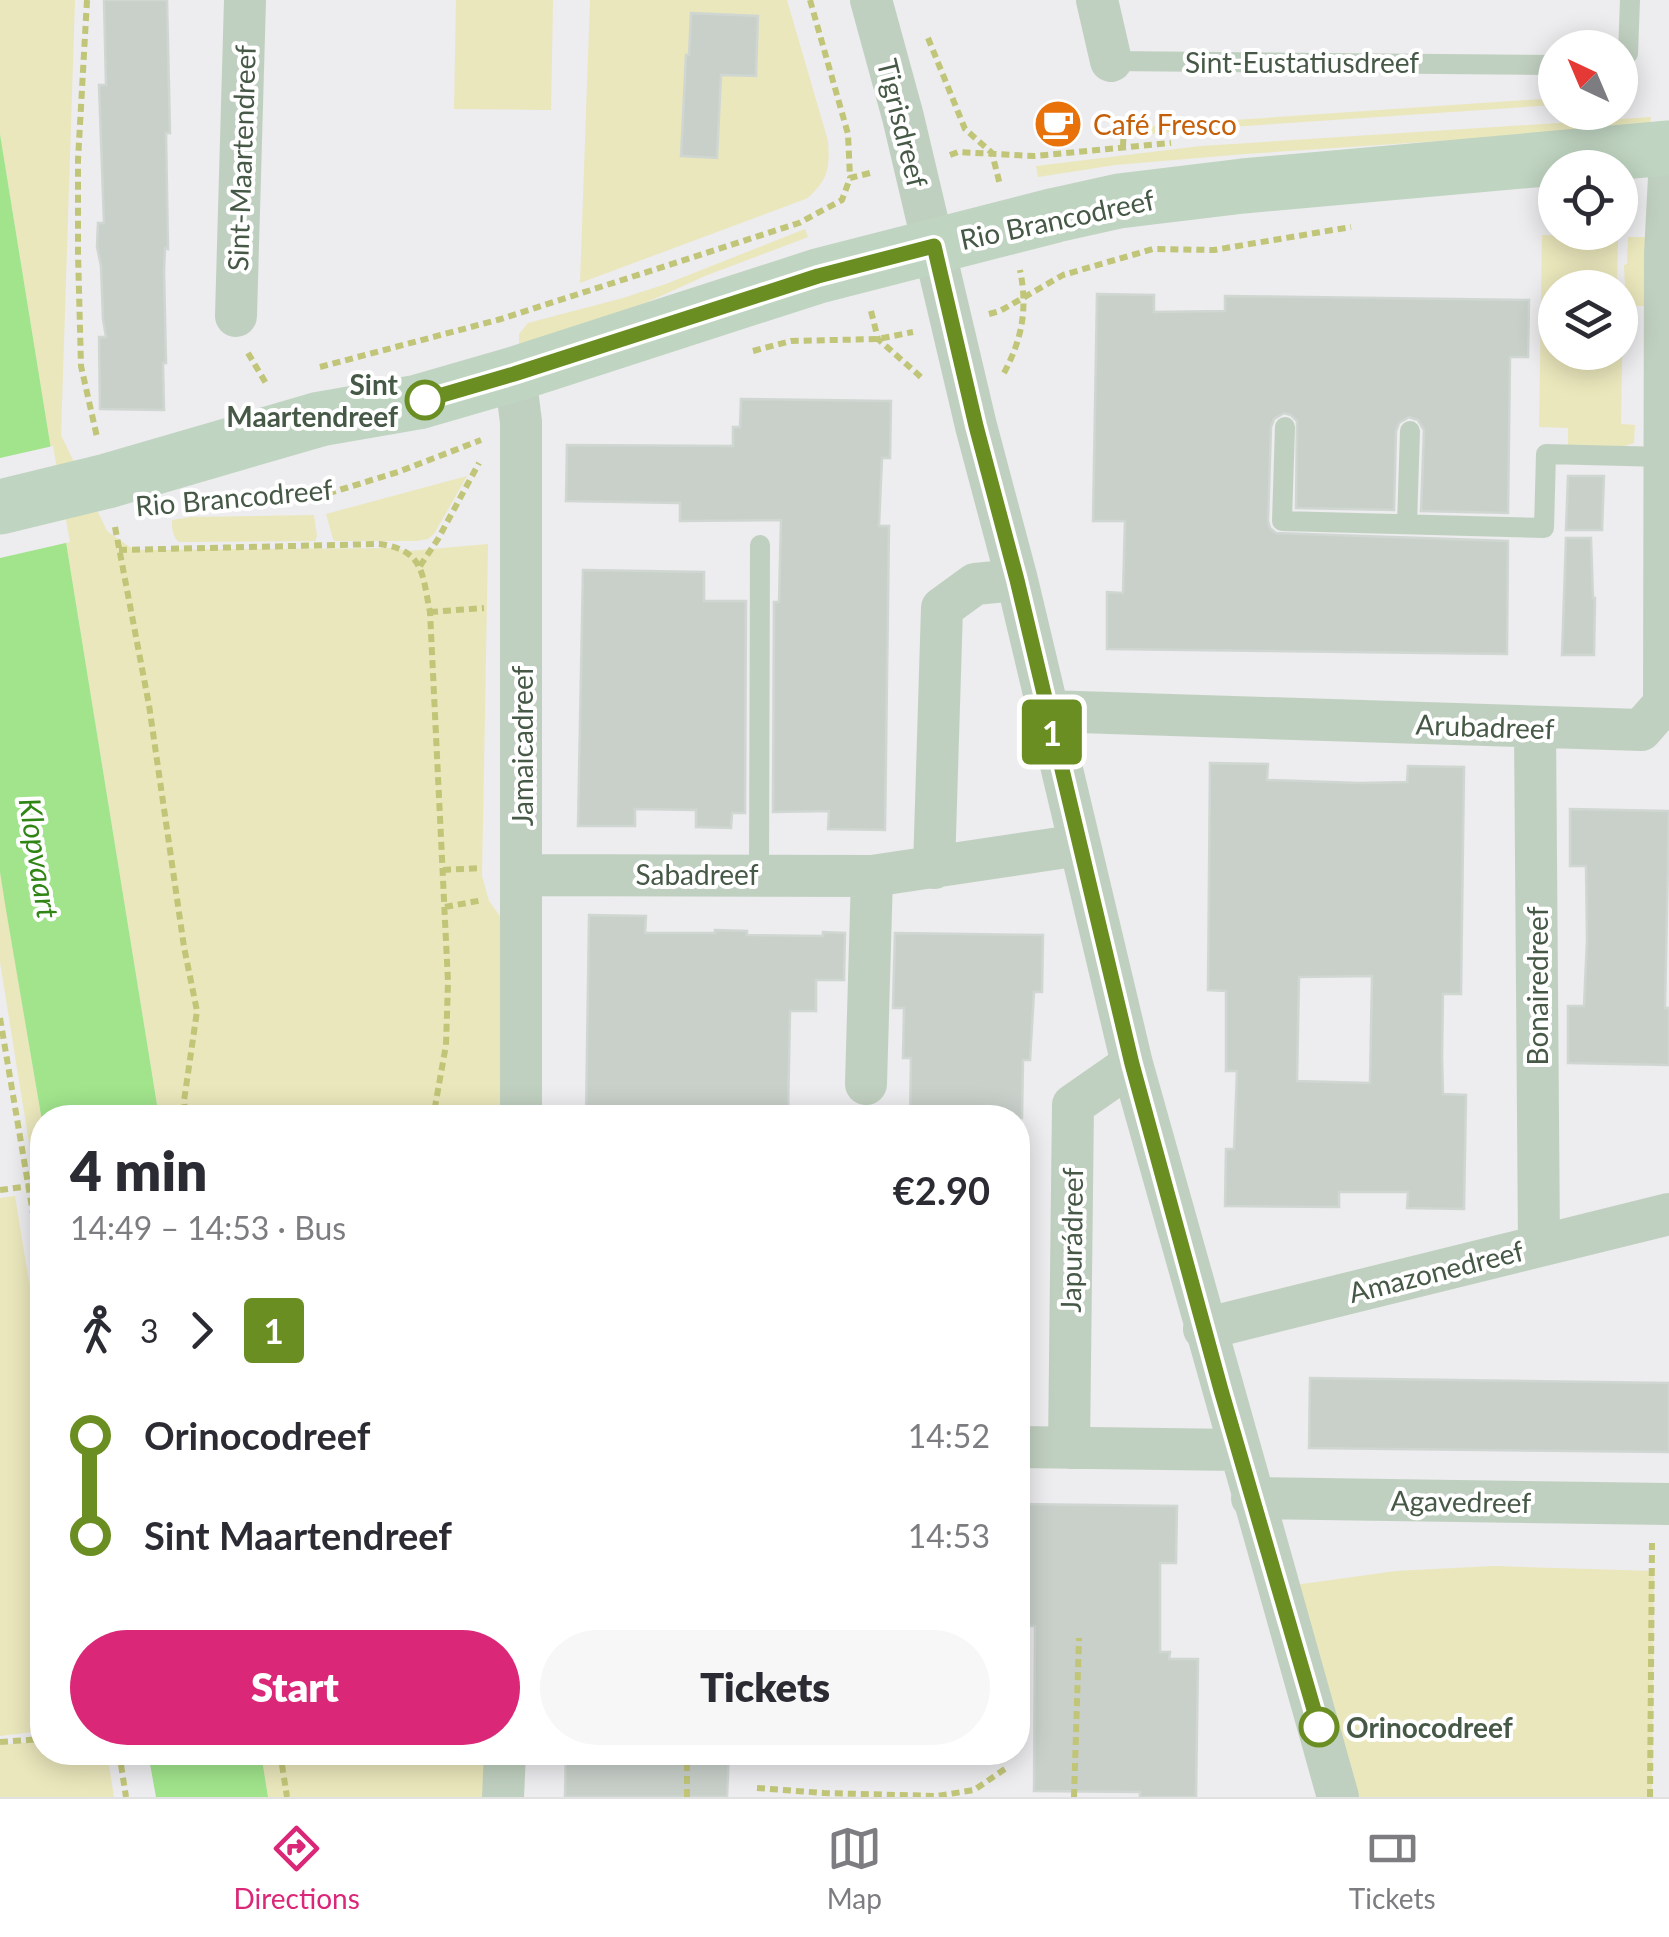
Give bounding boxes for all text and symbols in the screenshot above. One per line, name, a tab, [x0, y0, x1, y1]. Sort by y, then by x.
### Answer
north arrow	[1538, 30, 1638, 130]
map controls	[1538, 30, 1638, 370]
street label: Sint-Maartendreef	[220, 44, 262, 272]
street label: Sint-Eustatiusdreef	[1185, 45, 1419, 79]
street label: Tigrisdreef	[871, 55, 935, 191]
cafe icon: Café Fresco	[1032, 98, 1084, 150]
place label: Café Fresco	[1093, 107, 1237, 141]
button: locate	[1538, 150, 1638, 250]
street label: Rio Brancodreef	[957, 182, 1158, 256]
button: layers	[1538, 270, 1638, 370]
place label: Sint Maartendreef	[226, 367, 399, 433]
marker: Sint Maartendreef	[406, 381, 444, 419]
street label: Rio Brancodreef	[134, 471, 334, 523]
street label: Jamaicadreef	[505, 665, 539, 826]
line badge: 1	[1020, 700, 1084, 764]
street label: Arubadreef	[1415, 707, 1555, 745]
text: 1	[1042, 711, 1062, 753]
water label: Klopvaart	[13, 795, 67, 921]
street label: Sabadreef	[635, 857, 759, 891]
street label: Bonairedreef	[1520, 906, 1554, 1065]
text: 4 min	[70, 1137, 207, 1203]
text: €2.90	[893, 1167, 990, 1213]
street label: Japurádreef	[1053, 1167, 1089, 1313]
text: 14:49 – 14:53 · Bus	[70, 1208, 346, 1247]
street label: Amazonedreef	[1345, 1233, 1527, 1309]
icon: walk	[70, 1303, 125, 1358]
icon: forward	[174, 1303, 229, 1358]
text: 1	[264, 1309, 284, 1351]
text: 3	[140, 1311, 159, 1350]
text: Orinocodreef	[144, 1412, 370, 1458]
text: 14:52	[908, 1416, 990, 1455]
street label: Agavedreef	[1390, 1483, 1532, 1519]
text: Sint Maartendreef	[144, 1512, 452, 1558]
text: 14:53	[908, 1516, 990, 1555]
button: Start	[70, 1630, 520, 1745]
button: Tickets	[540, 1630, 990, 1745]
marker: Orinocodreef	[1300, 1708, 1338, 1746]
place label: Orinocodreef	[1346, 1710, 1513, 1744]
tab: Directions	[233, 1821, 360, 1915]
tab: Map	[827, 1821, 882, 1915]
tab: Tickets	[1349, 1821, 1436, 1915]

